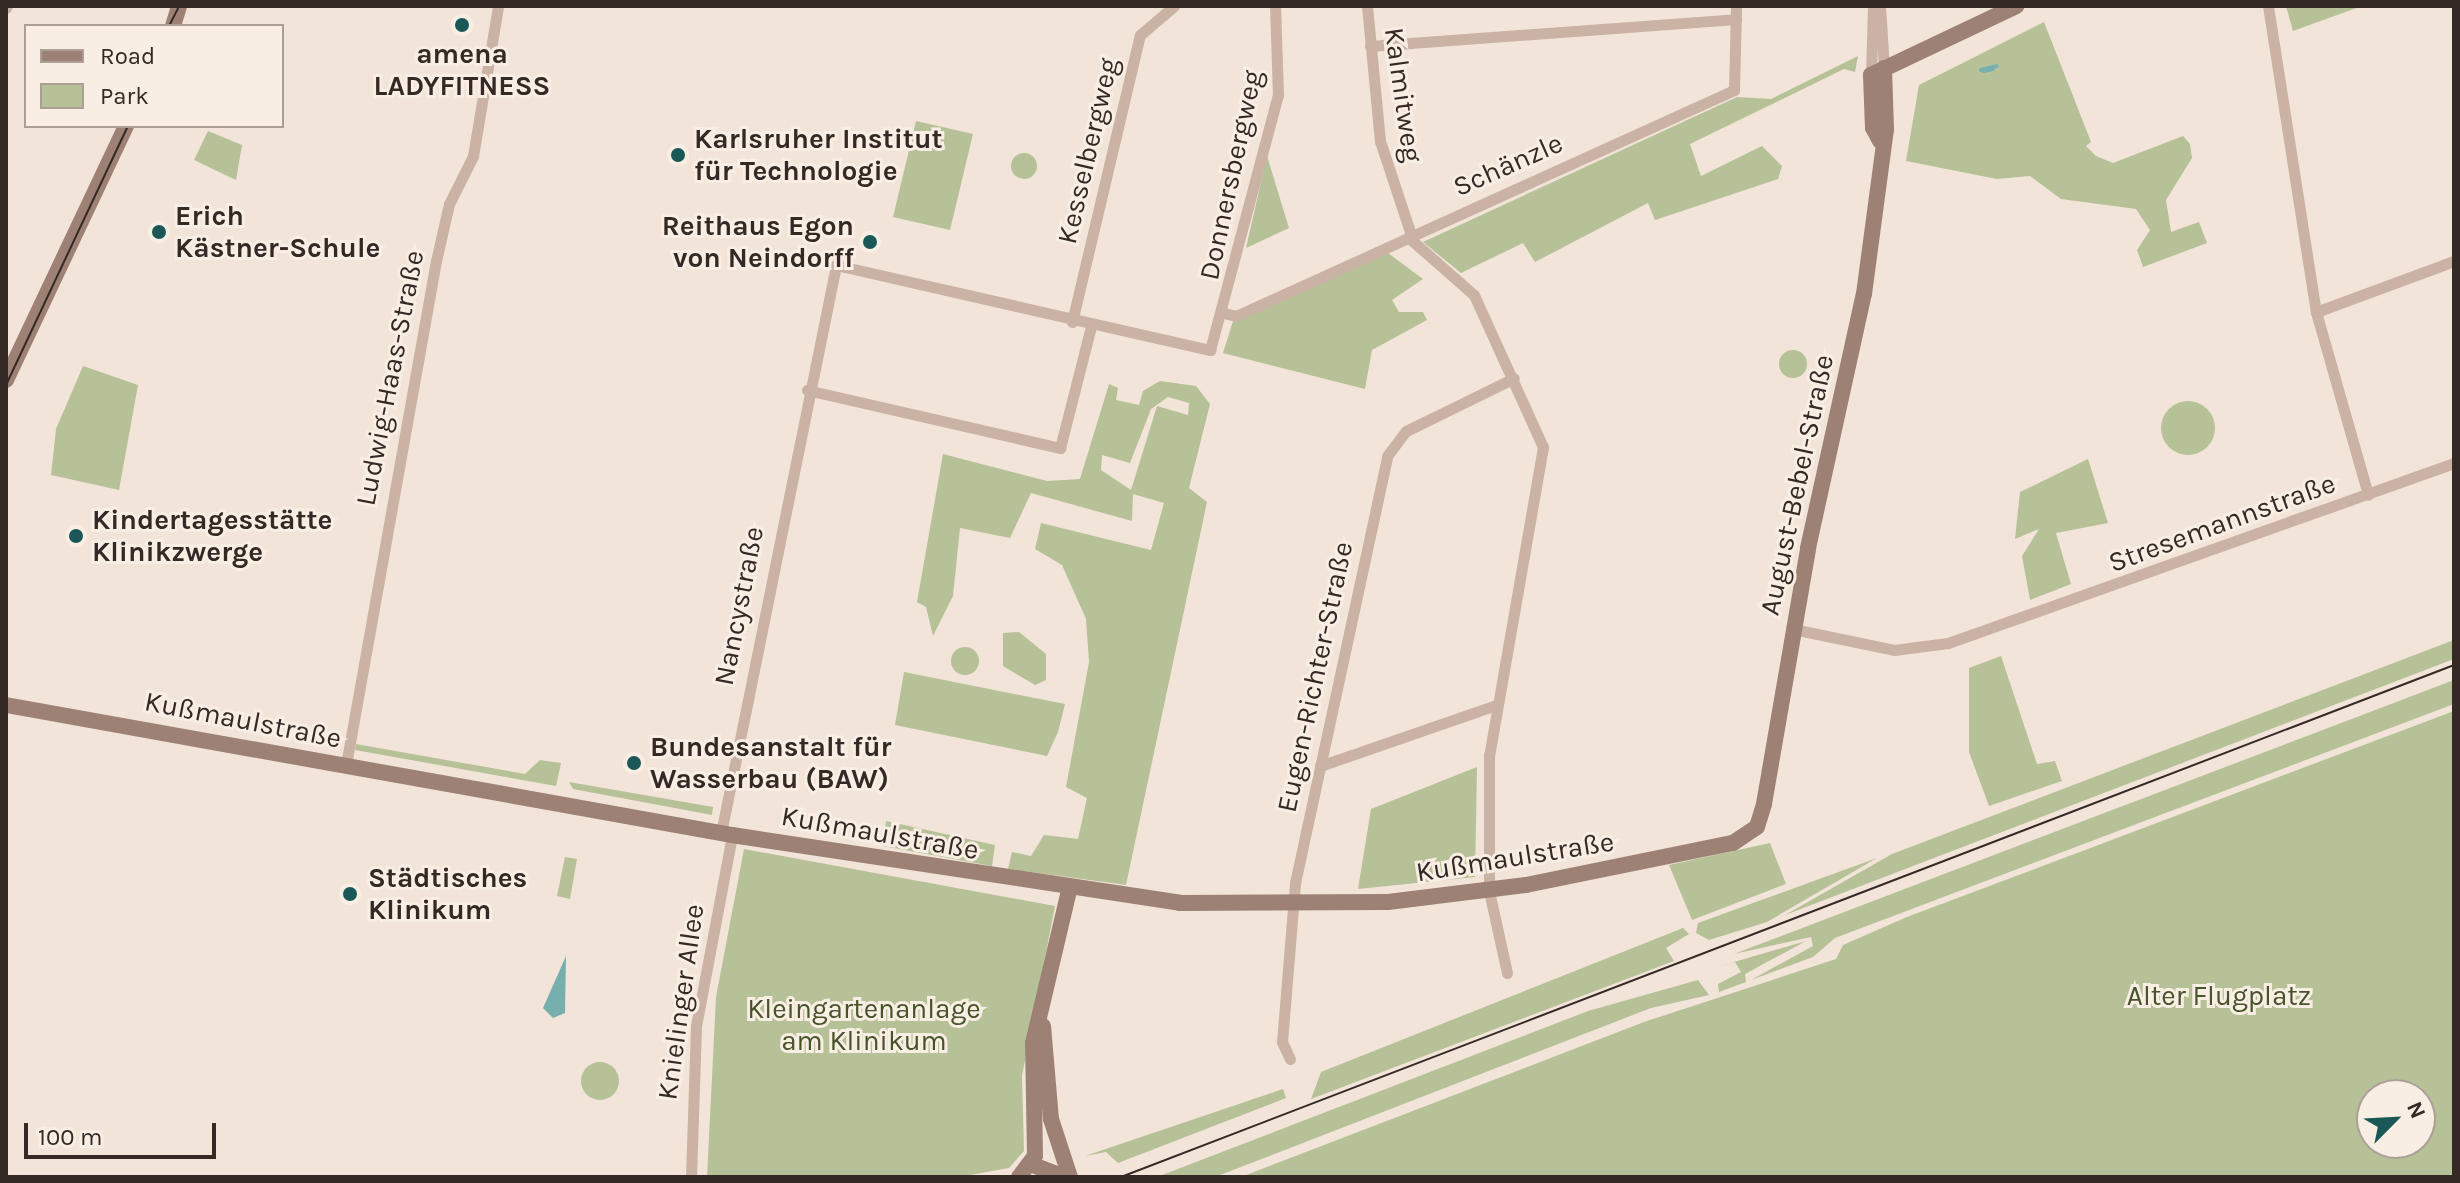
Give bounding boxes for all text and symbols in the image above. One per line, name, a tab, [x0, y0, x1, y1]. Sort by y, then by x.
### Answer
marker: amena LADYFITNESS	[453, 16, 471, 34]
legend	[24, 24, 284, 128]
street label: Kalmitweg	[1377, 25, 1429, 165]
place label: amena LADYFITNESS	[374, 37, 550, 103]
text: Road	[100, 42, 155, 70]
street label: Kesselbergweg	[1050, 55, 1126, 247]
street label: Donnersbergweg	[1192, 67, 1270, 283]
text: Park	[100, 82, 149, 110]
place label: Karlsruher Institut für Technologie	[694, 122, 942, 188]
street label: Schänzle	[1448, 126, 1568, 204]
marker: Karlsruher Institut für Technologie	[669, 146, 687, 164]
place label: Erich Kästner-Schule	[175, 199, 380, 265]
place label: Reithaus Egon von Neindorff	[662, 209, 854, 275]
marker: Erich Kästner-Schule	[150, 223, 168, 241]
marker: Reithaus Egon von Neindorff	[861, 233, 879, 251]
street label: Ludwig-Haas-Straße	[349, 247, 431, 509]
street label: August-Bebel-Straße	[1753, 352, 1841, 618]
street label: Stresemannstraße	[2104, 466, 2340, 580]
place label: Kindertagesstätte Klinikzwerge	[92, 503, 332, 569]
street label: Nancystraße	[707, 524, 771, 688]
marker: Kindertagesstätte Klinikzwerge	[67, 527, 85, 545]
street label: Eugen-Richter-Straße	[1270, 539, 1360, 815]
street label: Kußmaulstraße	[142, 684, 344, 756]
place label: Bundesanstalt für Wasserbau (BAW)	[650, 730, 891, 796]
marker: Bundesanstalt für Wasserbau (BAW)	[625, 754, 643, 772]
street label: Kußmaulstraße	[779, 799, 981, 867]
street label: Kußmaulstraße	[1414, 825, 1616, 889]
place label: Städtisches Klinikum	[368, 861, 527, 927]
marker: Städtisches Klinikum	[339, 883, 361, 905]
street label: Knielinger Allee	[651, 902, 711, 1102]
park label: Alter Flugplatz	[2127, 979, 2311, 1013]
park label: Kleingartenanlage am Klinikum	[747, 992, 981, 1058]
north arrow	[2356, 1079, 2436, 1159]
text: N	[2401, 1098, 2431, 1123]
scale bar	[28, 1107, 220, 1157]
text: 100 m	[38, 1123, 103, 1151]

